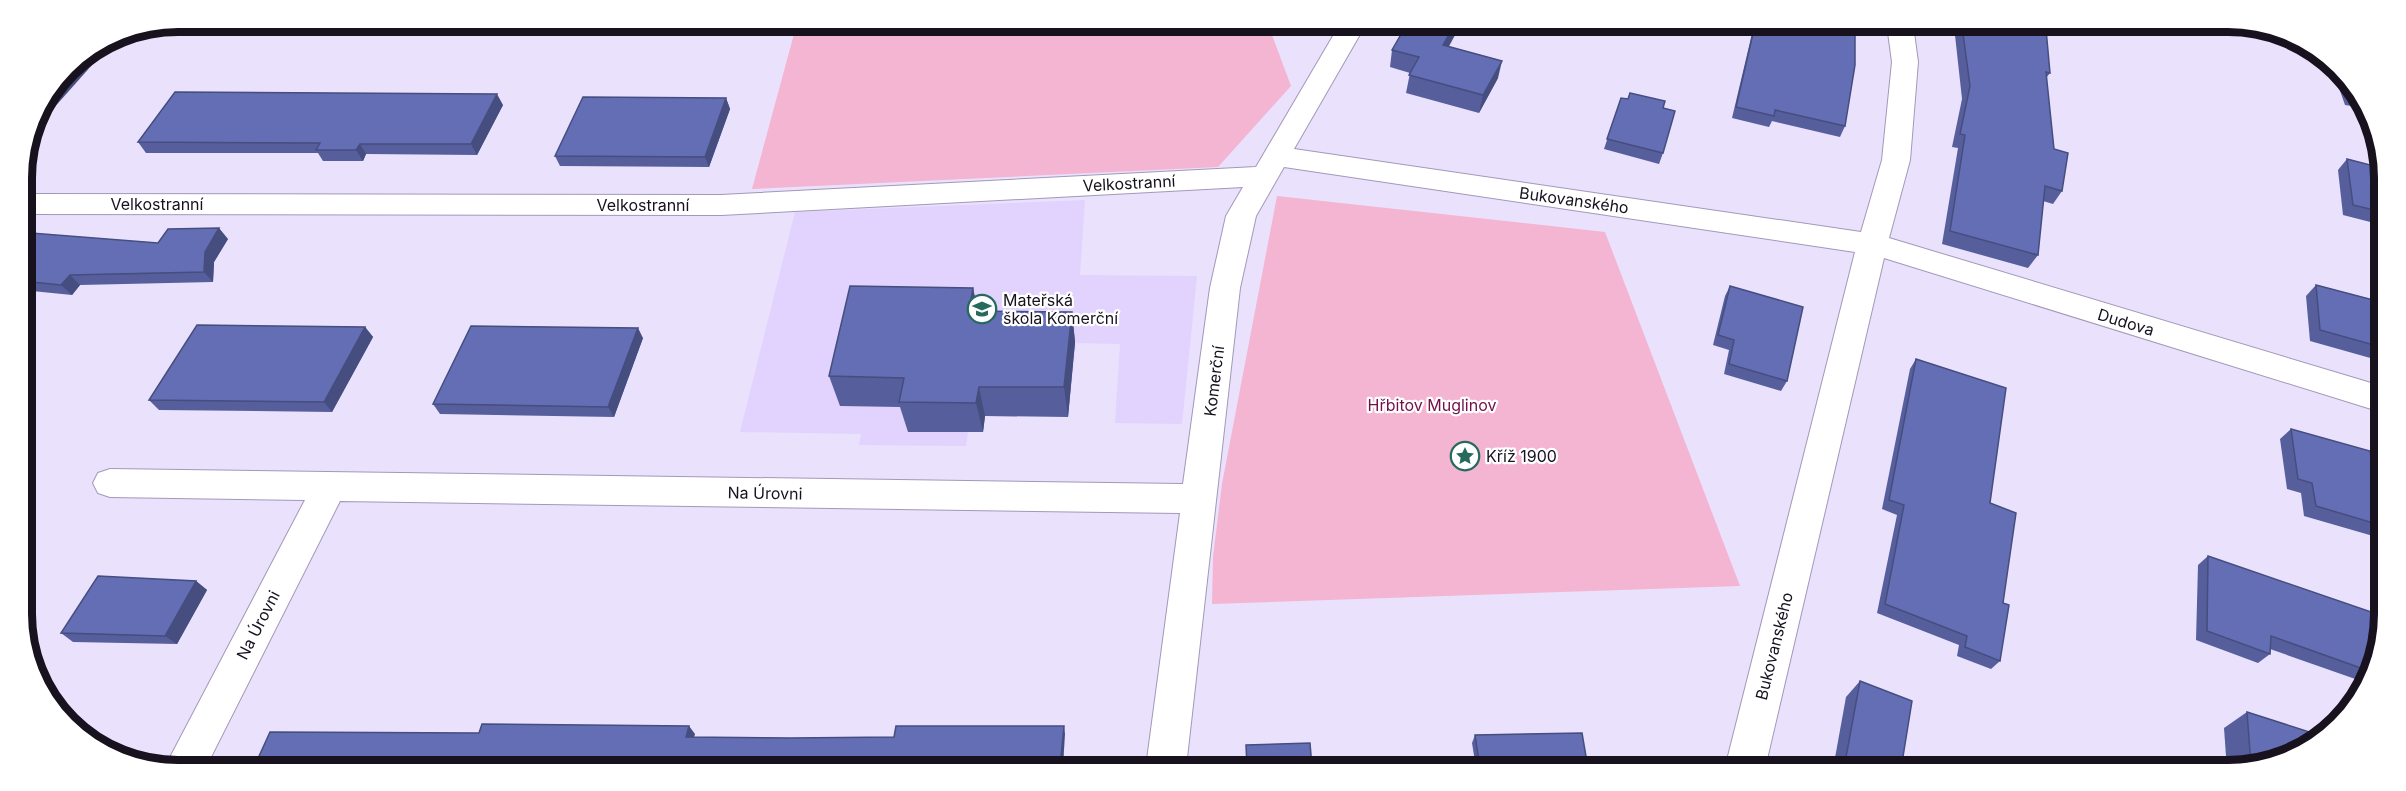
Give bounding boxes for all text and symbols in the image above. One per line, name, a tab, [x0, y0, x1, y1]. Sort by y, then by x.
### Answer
street label: Velkostranní	[1082, 171, 1176, 195]
street label: Bukovanského	[1518, 182, 1630, 218]
street label: Velkostranní	[111, 194, 204, 214]
street label: Velkostranní	[597, 195, 690, 215]
place label: Mateřská škola Komerční	[1003, 290, 1118, 328]
school or university icon: Mateřská škola Komerční	[966, 293, 998, 325]
street label: Dudova	[2095, 304, 2157, 340]
street label: Komerční	[1200, 344, 1228, 418]
park label: Hřbitov Muglinov	[1368, 395, 1496, 415]
place icon: Kříž 1900	[1449, 440, 1481, 472]
place label: Kříž 1900	[1486, 446, 1557, 466]
street label: Na Úrovni	[727, 482, 803, 504]
street label: Na Úrovni	[232, 587, 284, 663]
street label: Bukovanského	[1751, 590, 1797, 702]

